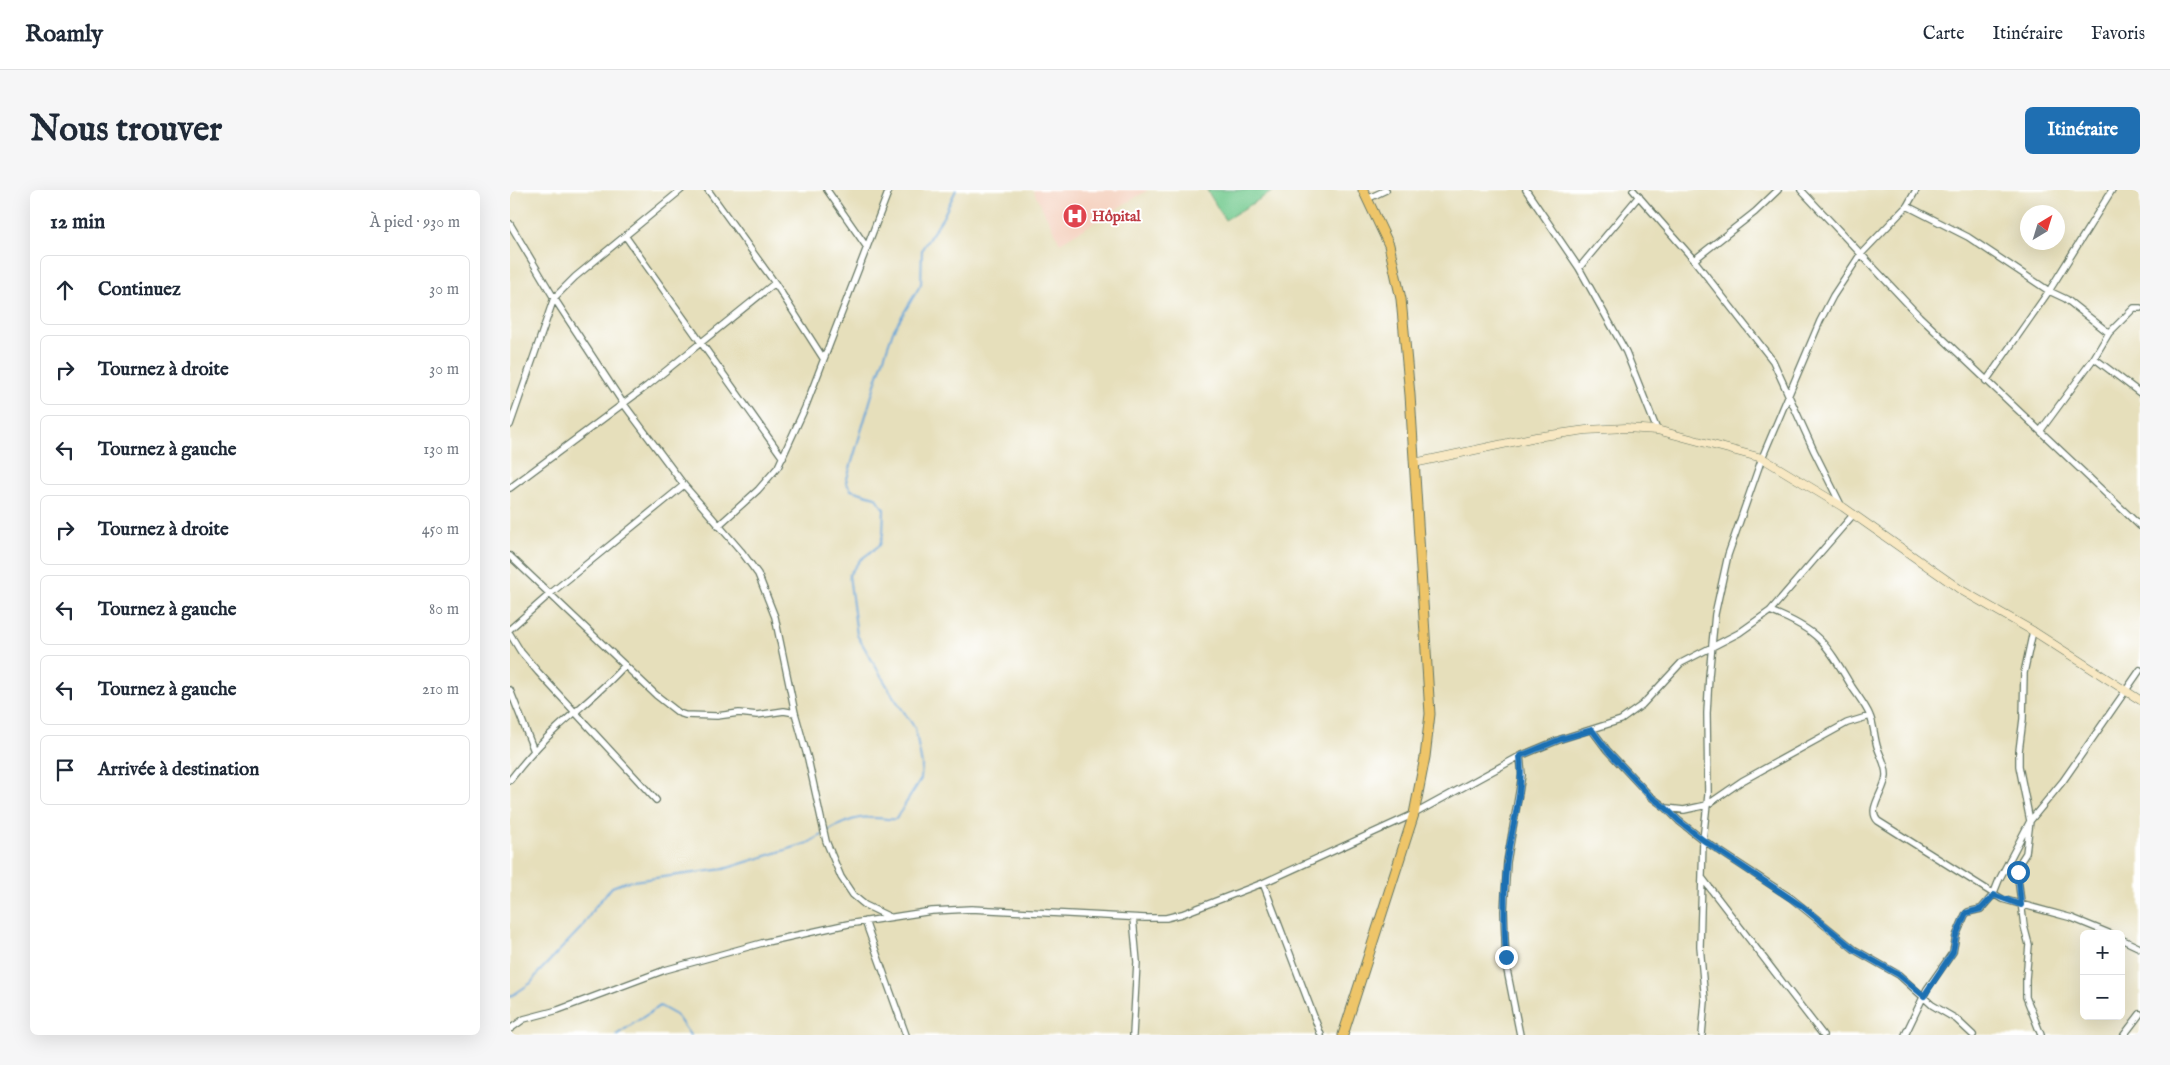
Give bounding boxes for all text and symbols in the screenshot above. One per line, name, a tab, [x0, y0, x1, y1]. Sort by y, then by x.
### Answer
text: Roamly	[25, 19, 103, 50]
text: Carte	[1923, 23, 1965, 46]
text: Itinéraire	[1993, 23, 2063, 46]
text: Favoris	[2091, 23, 2145, 46]
button: Itinéraire	[2025, 107, 2140, 154]
text: Nous trouver	[30, 108, 222, 153]
hospital icon: Hôpital	[1062, 203, 1088, 229]
north arrow	[2020, 205, 2065, 250]
place label: Hôpital	[1092, 207, 1141, 226]
text: 12 min	[50, 209, 105, 236]
text: À pied · 930 m	[370, 213, 460, 233]
icon: ahead	[51, 276, 79, 304]
text: Continuez	[98, 278, 181, 302]
text: 30 m	[429, 280, 459, 300]
icon: right	[51, 356, 79, 384]
text: Tournez à droite	[98, 358, 229, 382]
text: 30 m	[429, 360, 459, 380]
icon: left	[51, 436, 79, 464]
text: Tournez à gauche	[98, 438, 237, 462]
text: 130 m	[423, 440, 459, 460]
icon: right	[51, 516, 79, 544]
text: Tournez à droite	[98, 518, 229, 542]
text: 450 m	[422, 520, 459, 540]
icon: left	[51, 596, 79, 624]
text: Tournez à gauche	[98, 598, 237, 622]
text: 80 m	[429, 600, 459, 620]
icon: left	[51, 676, 79, 704]
text: Tournez à gauche	[98, 678, 237, 702]
text: 210 m	[422, 680, 459, 700]
icon: arrive	[51, 756, 79, 784]
text: Arrivée à destination	[98, 758, 259, 782]
route start	[2007, 861, 2030, 884]
map controls	[2080, 930, 2125, 1020]
button: +	[2080, 930, 2125, 975]
route end	[1495, 946, 1518, 969]
button: −	[2080, 975, 2125, 1020]

